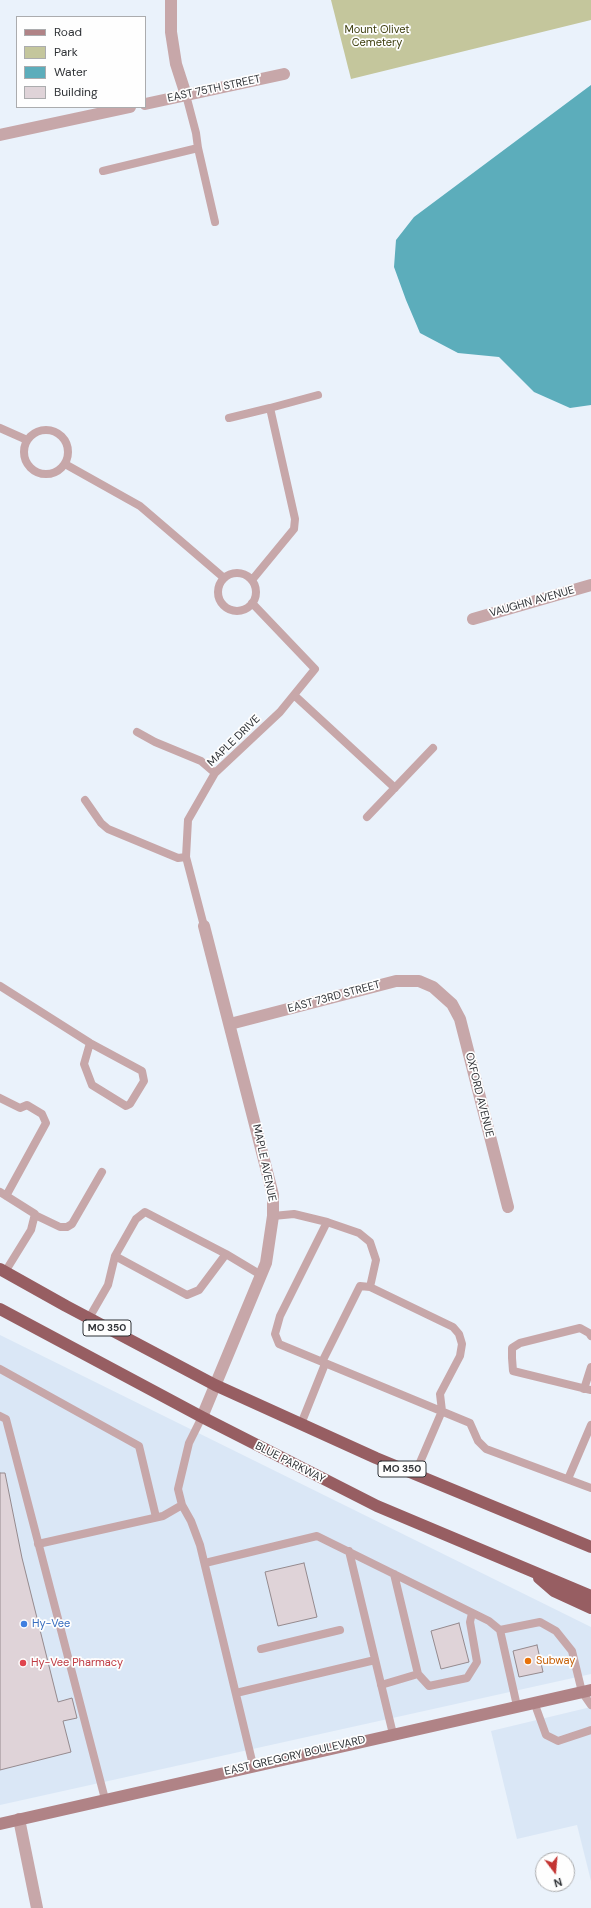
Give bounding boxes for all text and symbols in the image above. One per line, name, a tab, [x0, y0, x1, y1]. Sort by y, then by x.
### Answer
legend	[16, 16, 146, 108]
park label: Mount Olivet Cemetery	[344, 23, 410, 49]
text: Road	[54, 24, 82, 40]
text: Park	[54, 44, 78, 60]
text: Water	[54, 64, 87, 80]
street label: EAST 75TH STREET	[166, 73, 262, 105]
text: Building	[54, 84, 98, 100]
street label: VAUGHN AVENUE	[488, 584, 576, 620]
street label: MAPLE DRIVE	[205, 713, 263, 769]
street label: EAST 73RD STREET	[286, 978, 382, 1016]
street label: OXFORD AVENUE	[462, 1051, 496, 1139]
street label: MAPLE AVENUE	[249, 1123, 279, 1203]
road number: MO 350	[83, 1320, 131, 1336]
street label: BLUE PARKWAY	[253, 1440, 327, 1486]
road number: MO 350	[378, 1461, 426, 1477]
place label: Hy-Vee	[32, 1617, 70, 1631]
marker: Hy-Vee	[19, 1619, 29, 1629]
place label: Subway	[536, 1654, 575, 1668]
place label: Hy-Vee Pharmacy	[31, 1656, 123, 1670]
marker: Subway	[523, 1656, 533, 1666]
marker: Hy-Vee Pharmacy	[18, 1658, 28, 1668]
street label: EAST GREGORY BOULEVARD	[223, 1733, 367, 1779]
north arrow	[535, 1852, 575, 1892]
text: N	[552, 1875, 564, 1890]

